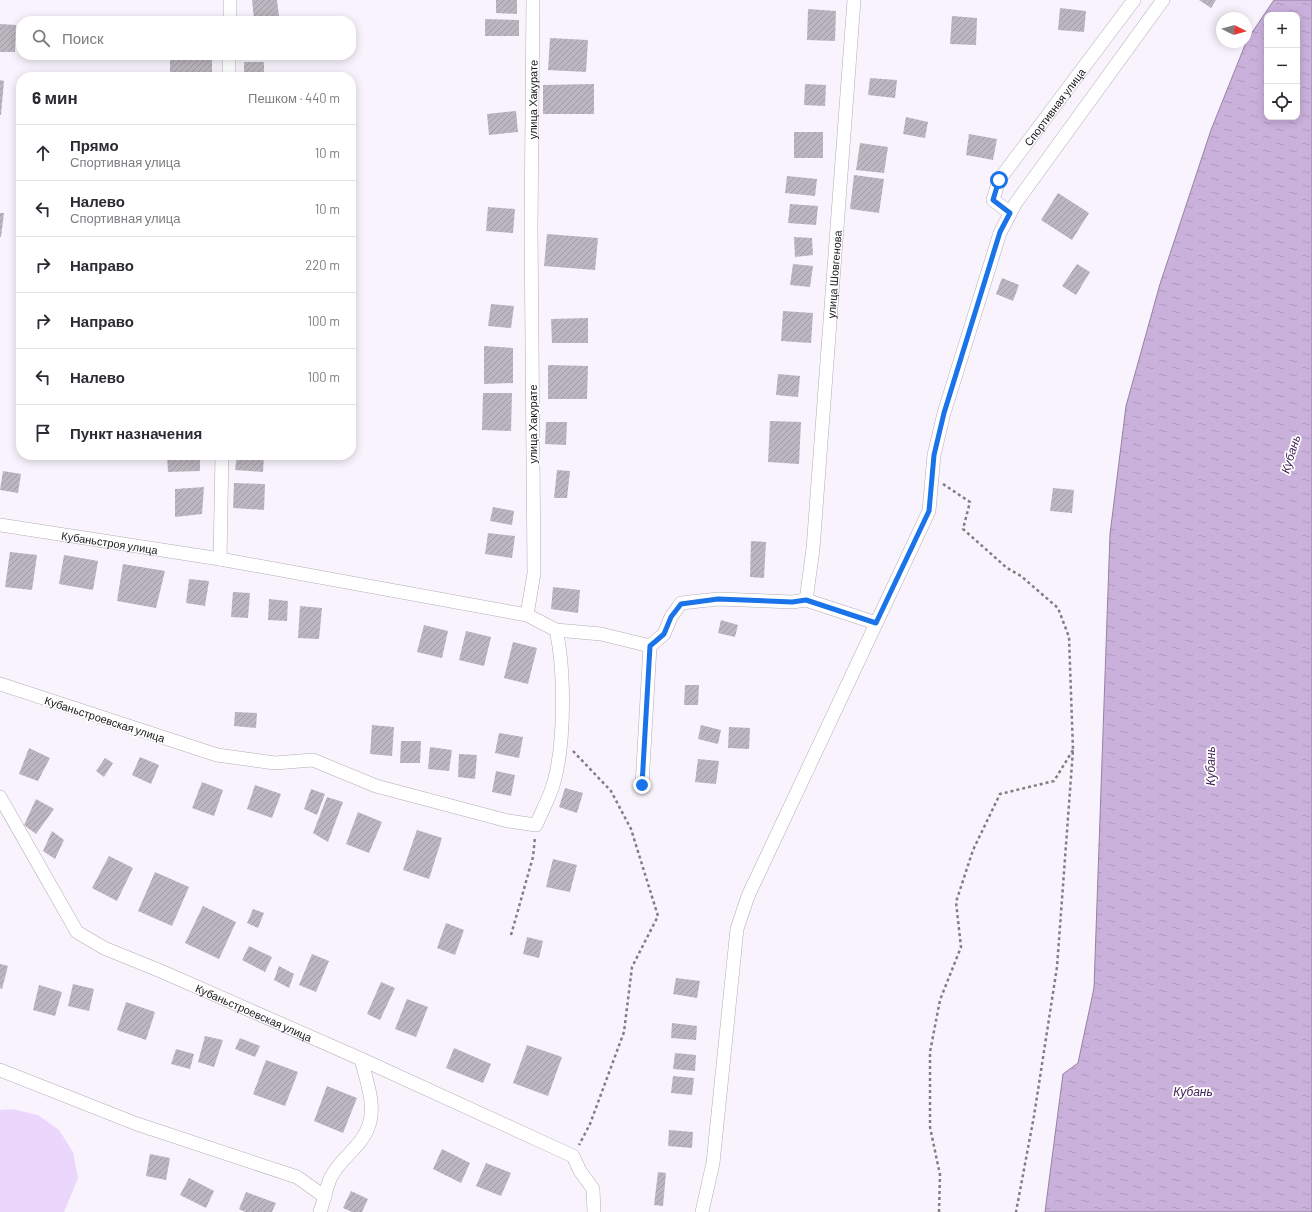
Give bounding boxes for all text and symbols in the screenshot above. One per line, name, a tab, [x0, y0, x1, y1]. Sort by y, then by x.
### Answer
north arrow	[1216, 12, 1252, 48]
map controls	[1264, 12, 1300, 120]
button: +	[1264, 12, 1300, 48]
search box	[16, 16, 356, 60]
icon: search	[30, 27, 52, 49]
text: Поиск	[62, 29, 104, 47]
button: −	[1264, 48, 1300, 84]
street label: улица Хакурате	[525, 60, 539, 139]
street label: Спортивная улица	[1021, 65, 1088, 148]
button: locate	[1264, 84, 1300, 120]
text: 6 мин	[32, 87, 78, 107]
text: Пешком · 440 m	[248, 90, 340, 106]
text: Прямо	[70, 136, 119, 154]
icon: ahead	[32, 142, 54, 164]
text: 10 m	[315, 145, 340, 161]
text: Спортивная улица	[70, 154, 181, 170]
route start	[990, 171, 1008, 189]
text: Налево	[70, 192, 125, 210]
icon: left	[32, 198, 54, 220]
text: 10 m	[315, 201, 340, 217]
text: Спортивная улица	[70, 210, 181, 226]
street label: улица Шовгенова	[824, 229, 843, 319]
icon: right	[32, 254, 54, 276]
text: Направо	[70, 256, 134, 274]
text: 220 m	[305, 257, 340, 273]
icon: right	[32, 310, 54, 332]
text: Направо	[70, 312, 134, 330]
text: 100 m	[307, 313, 340, 329]
icon: left	[32, 366, 54, 388]
text: Налево	[70, 368, 125, 386]
text: 100 m	[307, 369, 340, 385]
street label: улица Хакурате	[526, 384, 539, 464]
icon: arrive	[32, 422, 54, 444]
text: Пункт назначения	[70, 424, 202, 442]
water label: Кубань	[1278, 433, 1303, 475]
street label: Кубаньстроя улица	[61, 528, 160, 556]
street label: Кубаньстроевская улица	[43, 693, 168, 745]
water label: Кубань	[1203, 746, 1218, 786]
route end	[633, 776, 651, 794]
street label: Кубаньстроевская улица	[194, 981, 315, 1044]
water label: Кубань	[1173, 1084, 1213, 1099]

